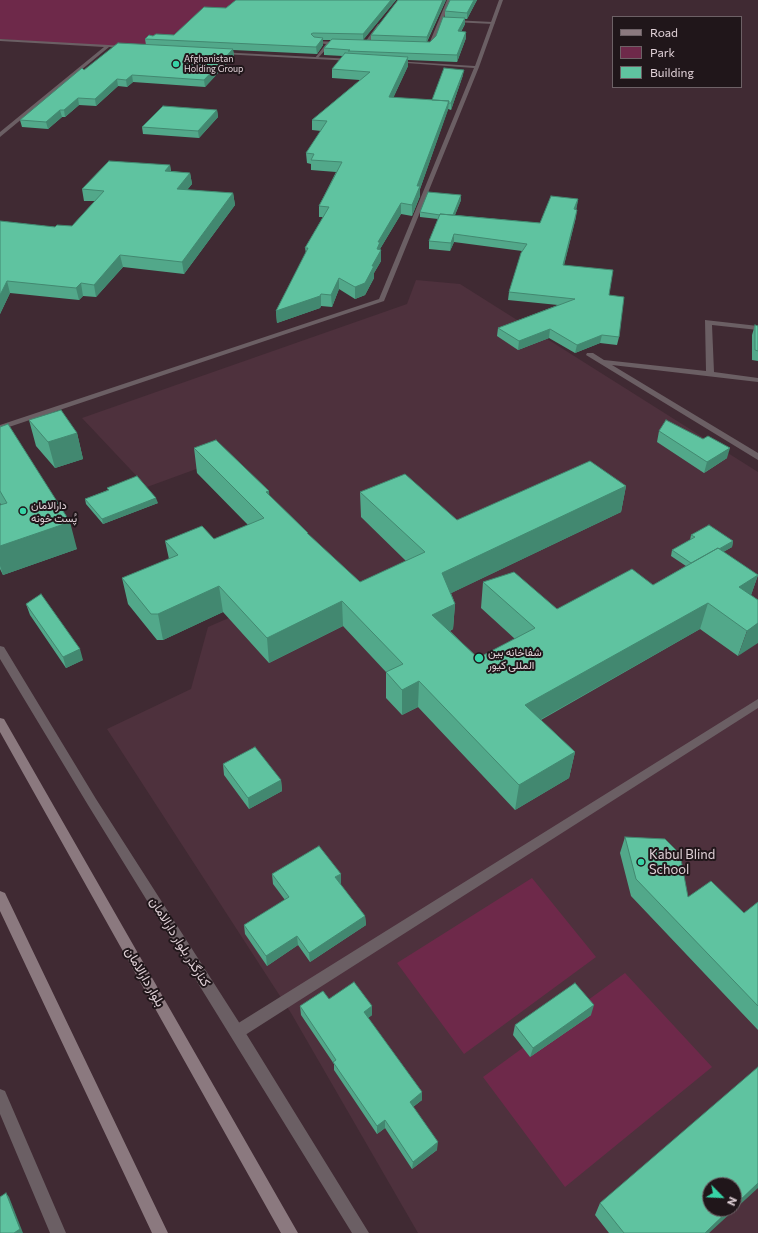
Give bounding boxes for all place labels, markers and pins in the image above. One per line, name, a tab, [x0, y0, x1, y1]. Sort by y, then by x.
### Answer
place label: Afghanistan Holding Group	[184, 54, 243, 75]
marker: Afghanistan Holding Group	[171, 59, 181, 69]
place label: دارالامان پُست خونه	[31, 498, 77, 524]
marker: دارالامان پُست خونه	[18, 506, 28, 516]
place label: شفاخانه بین المللی کیور	[488, 645, 542, 671]
marker: شفاخانه بین المللی کیور	[473, 652, 485, 664]
place label: Kabul Blind School	[649, 847, 715, 878]
marker: Kabul Blind School	[636, 857, 646, 867]

